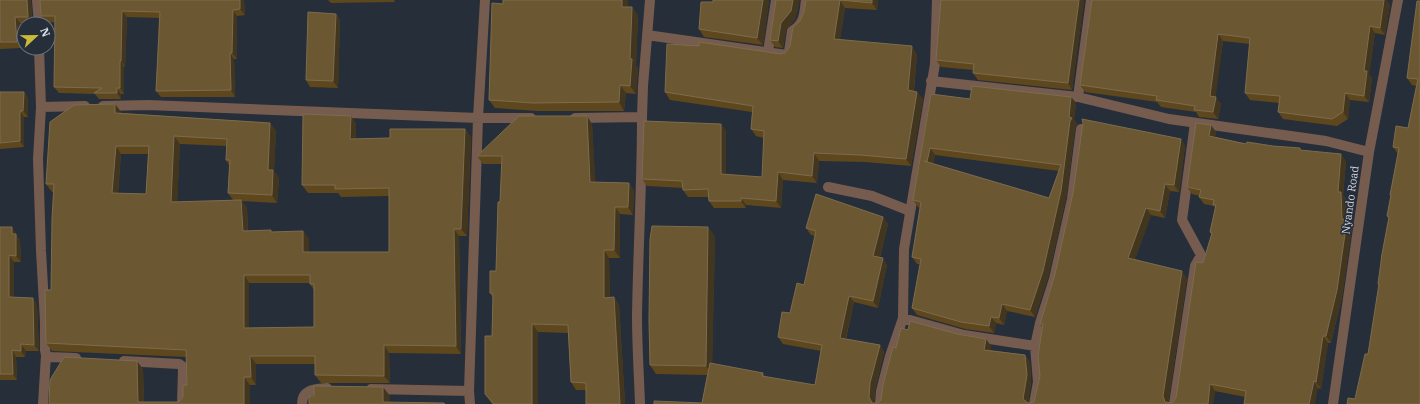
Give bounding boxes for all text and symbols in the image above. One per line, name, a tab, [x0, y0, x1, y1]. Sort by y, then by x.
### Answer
north arrow	[16, 16, 56, 56]
text: N	[37, 26, 54, 39]
street label: Nyando Road	[1338, 165, 1362, 235]

